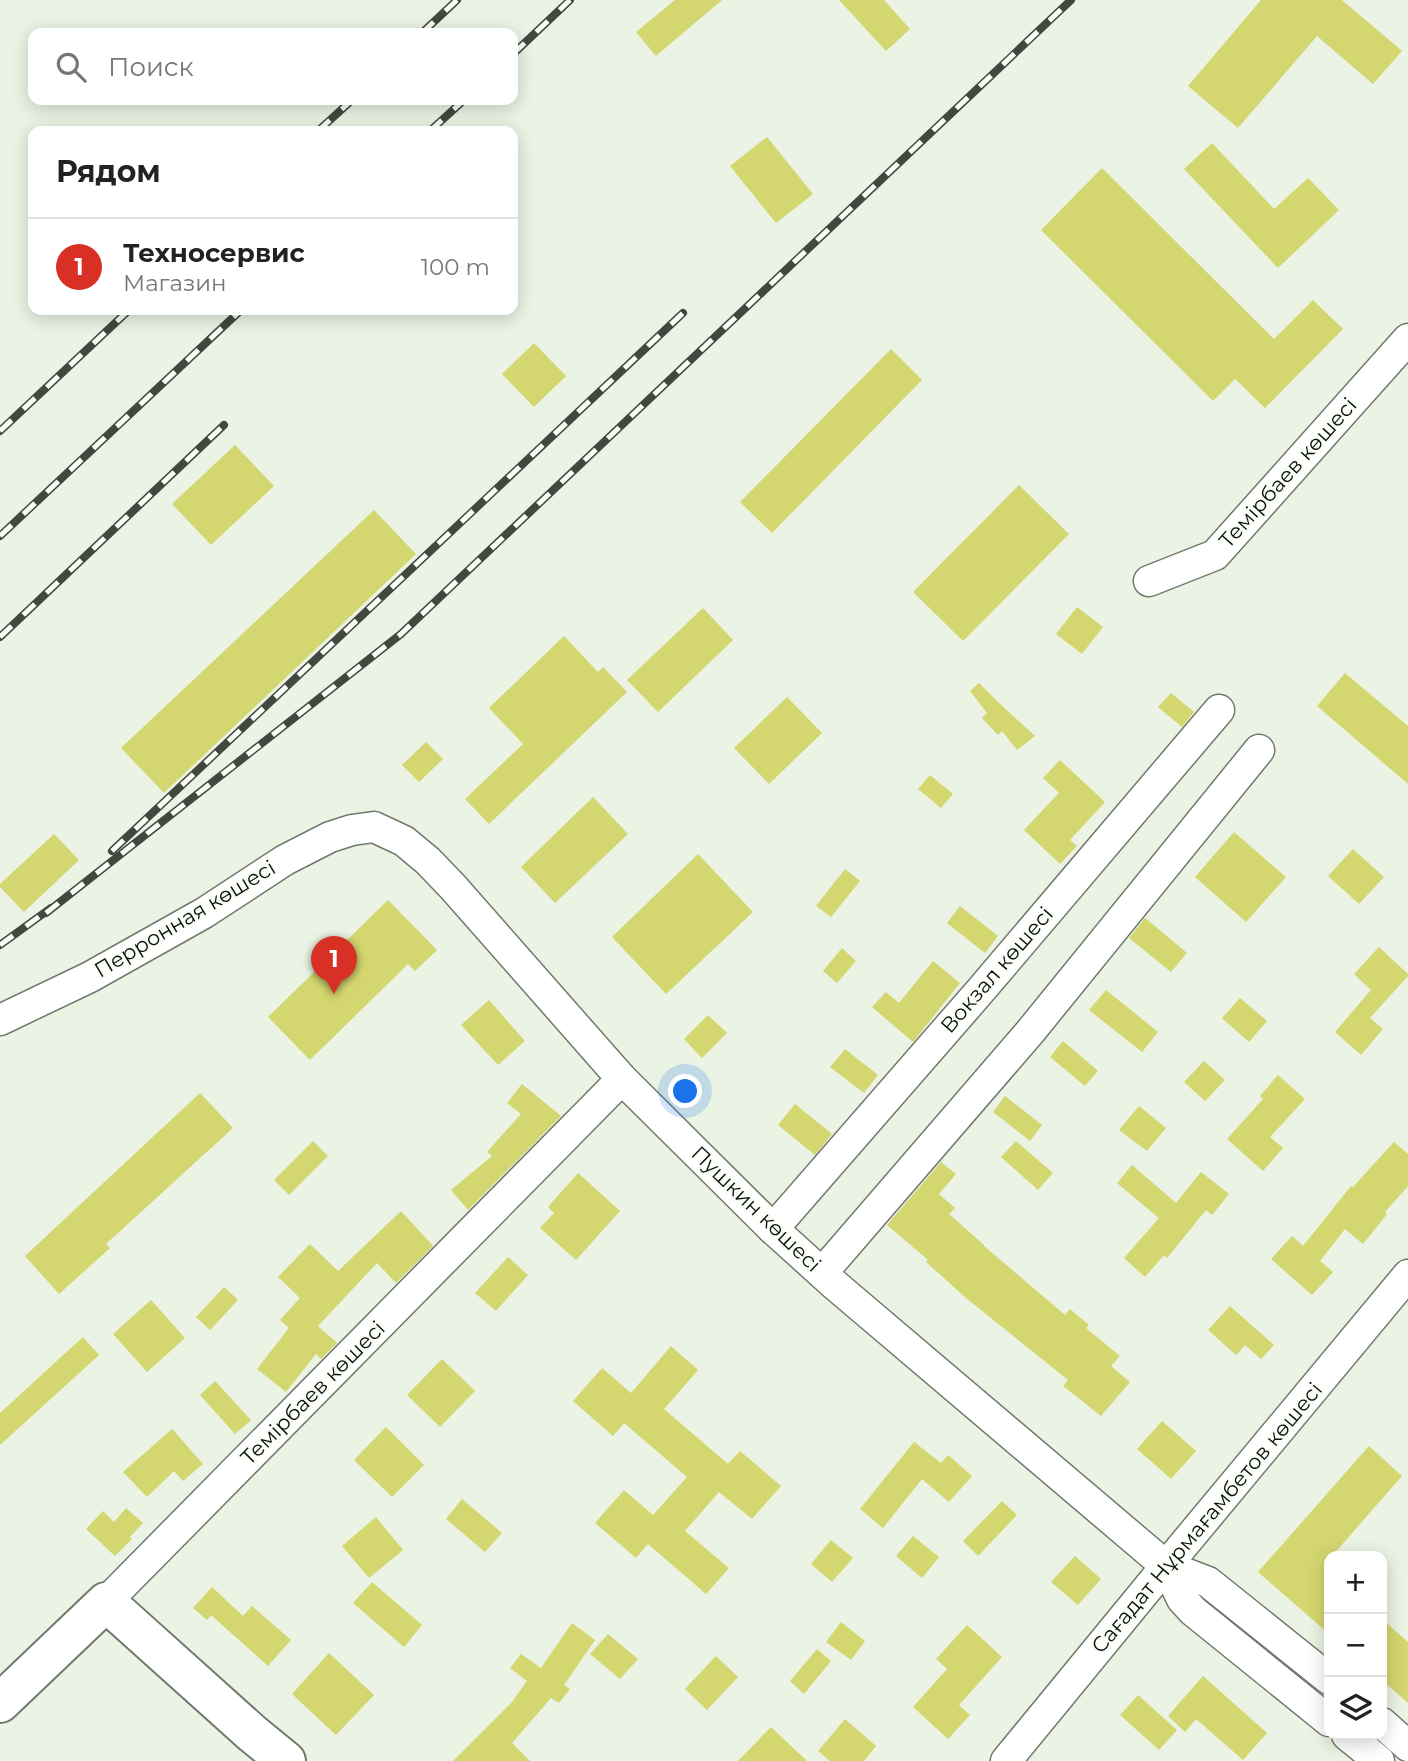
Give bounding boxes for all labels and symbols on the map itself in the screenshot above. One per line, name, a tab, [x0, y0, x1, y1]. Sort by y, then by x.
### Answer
street label: Темірбаев көшесі	[1214, 392, 1362, 553]
street label: Перронная көшесі	[90, 855, 280, 982]
street label: Вокзал көшесі	[935, 902, 1058, 1038]
pin: 1	[311, 936, 357, 994]
your location	[668, 1074, 702, 1108]
street label: Пушкин көшесі	[686, 1141, 826, 1277]
street label: Темірбаев көшесі	[235, 1315, 390, 1470]
street label: Сағадат Нұрмағамбетов көшесі	[1086, 1377, 1327, 1658]

